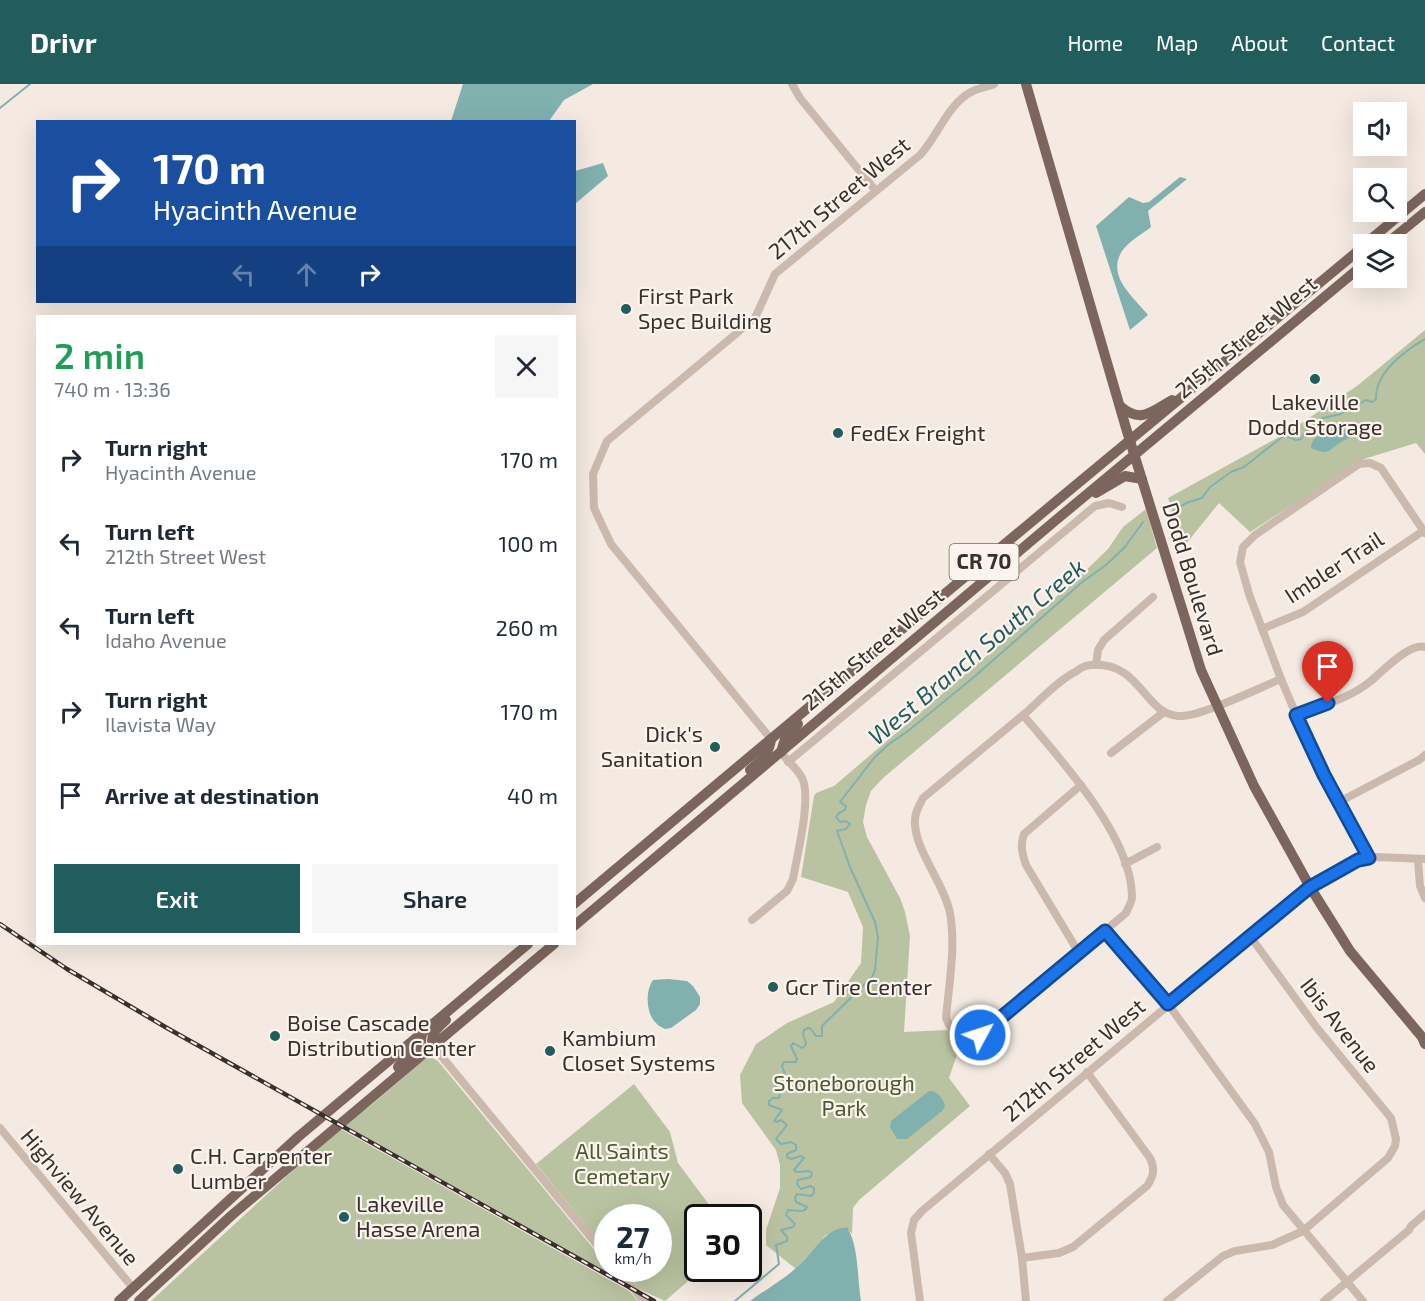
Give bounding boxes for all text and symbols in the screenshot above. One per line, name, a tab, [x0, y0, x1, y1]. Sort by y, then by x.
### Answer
text: Drivr	[30, 25, 97, 59]
text: Home	[1067, 30, 1123, 55]
text: Map	[1156, 30, 1198, 55]
text: About	[1231, 30, 1288, 55]
text: Contact	[1321, 30, 1395, 55]
map controls	[1353, 102, 1407, 288]
button: sound	[1353, 102, 1407, 156]
street label: 217th Street West	[763, 131, 914, 264]
text: 170 m	[153, 142, 266, 192]
icon: right	[54, 144, 132, 222]
button: search	[1353, 168, 1407, 222]
text: Hyacinth Avenue	[153, 193, 357, 225]
button: layers	[1353, 234, 1407, 288]
icon: left	[227, 258, 260, 291]
icon: ahead	[290, 258, 323, 291]
icon: right	[353, 258, 386, 291]
street label: 215th Street West	[1169, 270, 1321, 403]
place label: First Park Spec Building	[638, 282, 772, 333]
marker: First Park Spec Building	[619, 302, 633, 316]
text: 2 min	[54, 333, 145, 376]
button: close	[495, 335, 558, 398]
marker: Lakeville Dodd Storage	[1308, 372, 1322, 386]
text: 740 m · 13:36	[54, 377, 171, 401]
place label: Lakeville Dodd Storage	[1247, 388, 1383, 439]
place label: FedEx Freight	[850, 419, 986, 445]
marker: FedEx Freight	[831, 426, 845, 440]
text: Turn right	[105, 434, 207, 460]
icon: right	[54, 443, 87, 476]
text: 170 m	[501, 446, 558, 472]
text: Hyacinth Avenue	[105, 460, 256, 484]
street label: Dodd Boulevard	[1158, 499, 1230, 659]
text: Turn left	[105, 518, 194, 544]
street label: Imbler Trail	[1279, 524, 1388, 608]
icon: left	[54, 527, 87, 560]
text: 100 m	[499, 530, 558, 556]
text: 212th Street West	[105, 544, 266, 568]
road number: CR 70	[950, 544, 1018, 580]
water label: West Branch South Creek	[862, 552, 1090, 750]
street label: 215th Street West	[796, 582, 948, 715]
text: Turn left	[105, 602, 194, 628]
icon: left	[54, 611, 87, 644]
text: 260 m	[496, 614, 558, 640]
text: Idaho Avenue	[105, 628, 227, 652]
pin	[1302, 641, 1353, 703]
icon: arrive	[1311, 650, 1344, 683]
text: Turn right	[105, 686, 207, 712]
icon: right	[54, 695, 87, 728]
text: 170 m	[501, 698, 558, 724]
text: Ilavista Way	[105, 712, 216, 736]
place label: Dick's Sanitation	[601, 720, 703, 771]
marker: Dick's Sanitation	[708, 740, 722, 754]
icon: arrive	[54, 779, 87, 812]
text: Arrive at destination	[105, 782, 319, 808]
text: 40 m	[507, 782, 558, 808]
button: Exit	[54, 864, 300, 933]
button: Share	[312, 864, 558, 933]
street label: Ibis Avenue	[1296, 972, 1386, 1077]
place label: Gcr Tire Center	[785, 973, 932, 999]
marker: Gcr Tire Center	[766, 980, 780, 994]
street label: 212th Street West	[997, 992, 1150, 1126]
position arrow	[948, 1003, 1012, 1067]
place label: Boise Cascade Distribution Center	[287, 1009, 476, 1060]
place label: Kambium Closet Systems	[562, 1024, 715, 1075]
marker: Boise Cascade Distribution Center	[268, 1029, 282, 1043]
marker: Kambium Closet Systems	[543, 1044, 557, 1058]
park label: Stoneborough Park	[773, 1069, 915, 1120]
street label: Highview Avenue	[16, 1123, 145, 1270]
park label: All Saints Cemetary	[574, 1137, 671, 1188]
place label: C.H. Carpenter Lumber	[190, 1142, 332, 1193]
marker: C.H. Carpenter Lumber	[171, 1162, 185, 1176]
place label: Lakeville Hasse Arena	[356, 1190, 480, 1241]
speed limit sign: 30	[684, 1204, 762, 1282]
marker: Lakeville Hasse Arena	[337, 1210, 351, 1224]
text: 27	[616, 1218, 650, 1254]
text: km/h	[614, 1249, 652, 1267]

